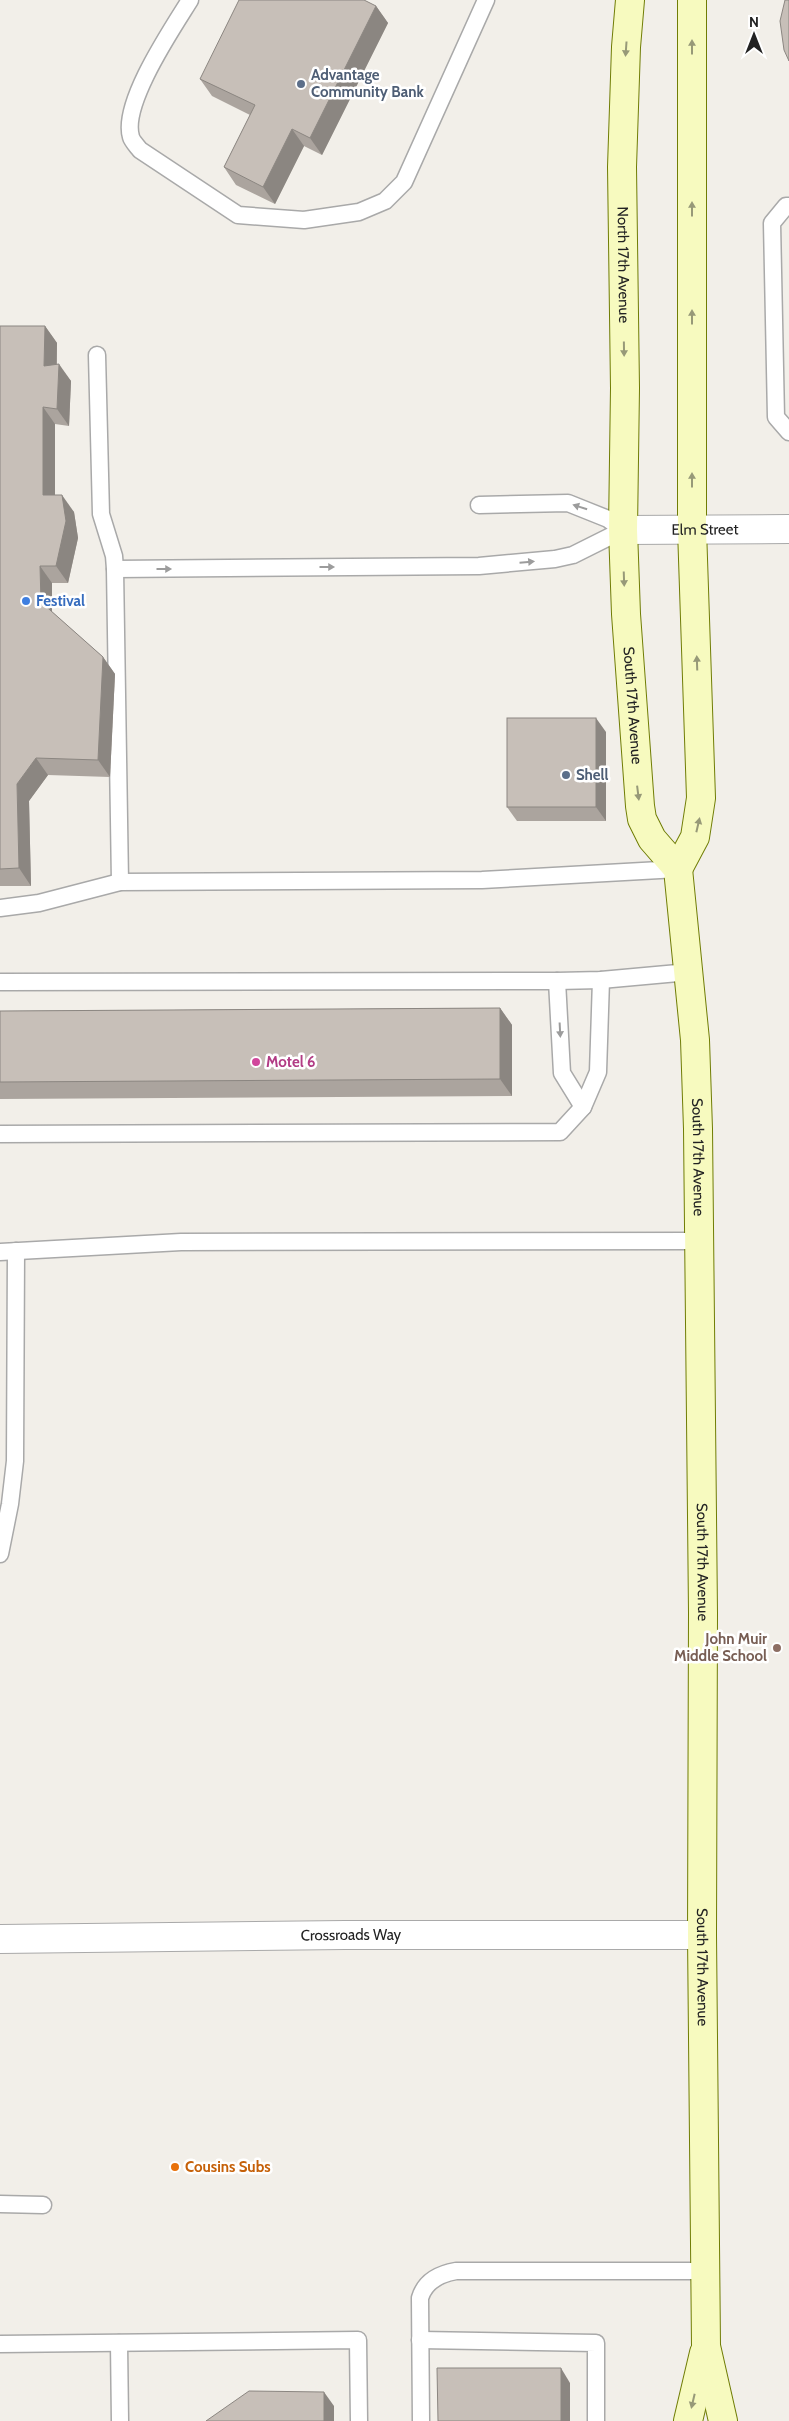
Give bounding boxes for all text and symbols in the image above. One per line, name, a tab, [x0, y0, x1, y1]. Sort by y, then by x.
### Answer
north arrow	[729, 10, 779, 60]
text: N	[749, 13, 759, 31]
one-way arrow	[688, 38, 696, 54]
one-way arrow	[621, 41, 629, 57]
place label: Advantage Community Bank	[311, 66, 424, 101]
marker: Advantage Community Bank	[295, 78, 307, 90]
one-way arrow	[688, 201, 696, 217]
street label: North 17th Avenue	[614, 206, 633, 323]
one-way arrow	[688, 309, 696, 325]
one-way arrow	[620, 342, 628, 358]
one-way arrow	[688, 472, 696, 488]
one-way arrow	[572, 503, 587, 511]
street label: Elm Street	[671, 520, 739, 539]
one-way arrow	[520, 557, 536, 565]
one-way arrow	[319, 563, 335, 571]
one-way arrow	[156, 565, 172, 573]
one-way arrow	[620, 571, 628, 587]
place label: Festival	[36, 592, 85, 610]
marker: Festival	[20, 595, 32, 607]
street label: South 17th Avenue	[619, 646, 646, 765]
one-way arrow	[693, 655, 701, 671]
place label: Shell	[576, 766, 609, 784]
marker: Shell	[560, 769, 572, 781]
one-way arrow	[634, 786, 642, 802]
one-way arrow	[694, 817, 702, 833]
one-way arrow	[556, 1022, 564, 1038]
place label: Motel 6	[266, 1053, 315, 1071]
marker: Motel 6	[250, 1056, 262, 1068]
street label: South 17th Avenue	[688, 1098, 708, 1217]
street label: South 17th Avenue	[693, 1503, 712, 1621]
place label: John Muir Middle School	[674, 1630, 767, 1665]
marker: John Muir Middle School	[771, 1642, 783, 1654]
street label: South 17th Avenue	[693, 1908, 712, 2026]
street label: Crossroads Way	[301, 1926, 402, 1945]
place label: Cousins Subs	[185, 2158, 271, 2176]
marker: Cousins Subs	[169, 2161, 181, 2173]
one-way arrow	[689, 2393, 697, 2408]

